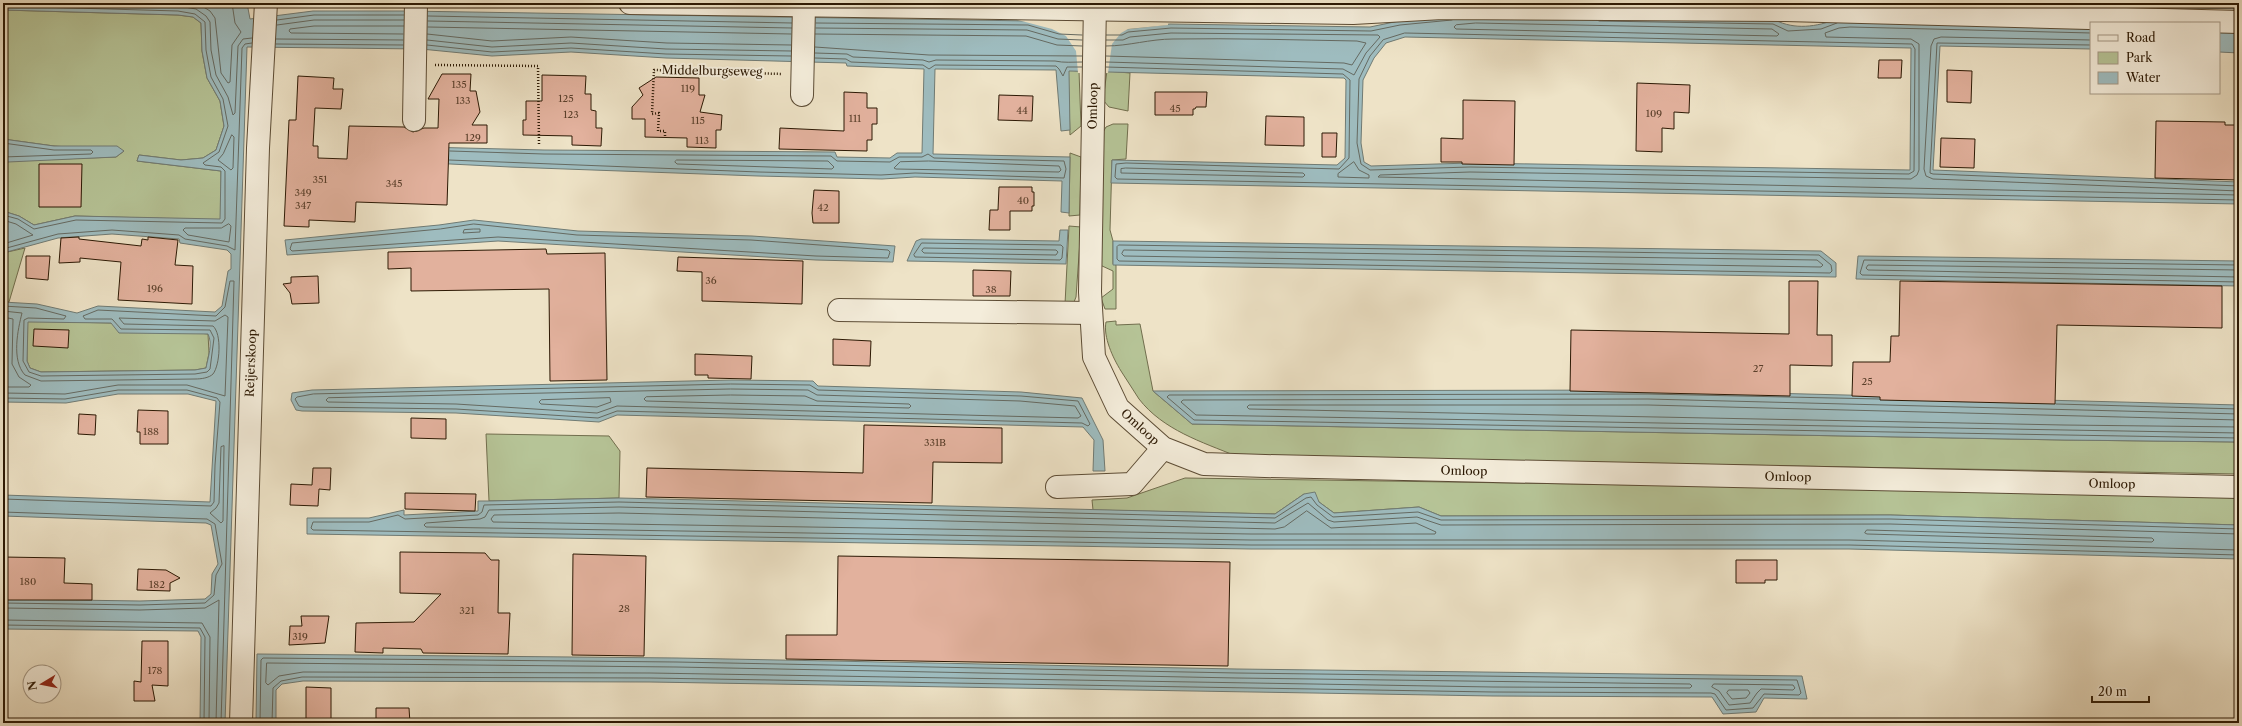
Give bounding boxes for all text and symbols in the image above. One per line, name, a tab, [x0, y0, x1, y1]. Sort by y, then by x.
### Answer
legend	[2090, 22, 2220, 94]
text: Road	[2126, 30, 2156, 45]
text: Park	[2126, 50, 2153, 65]
street label: Middelburgseweg	[661, 62, 763, 79]
text: Water	[2125, 70, 2160, 85]
house number: 135	[451, 78, 467, 91]
house number: 119	[681, 82, 695, 95]
street label: Omloop	[1085, 82, 1100, 130]
house number: 125	[558, 92, 574, 105]
house number: 133	[455, 94, 471, 107]
house number: 45	[1169, 102, 1181, 115]
house number: 44	[1016, 104, 1028, 117]
house number: 109	[1646, 107, 1662, 120]
house number: 123	[563, 108, 579, 121]
house number: 111	[849, 112, 862, 125]
house number: 115	[691, 114, 705, 127]
house number: 129	[465, 131, 481, 144]
house number: 113	[695, 134, 709, 147]
house number: 351	[312, 173, 328, 186]
house number: 345	[386, 177, 402, 190]
house number: 349	[294, 186, 312, 199]
house number: 40	[1017, 194, 1029, 207]
house number: 347	[295, 199, 311, 212]
house number: 42	[817, 201, 829, 214]
house number: 36	[705, 274, 717, 287]
house number: 196	[147, 282, 163, 295]
house number: 38	[985, 283, 997, 296]
street label: Reijerskoop	[242, 329, 259, 397]
house number: 27	[1753, 362, 1763, 375]
house number: 25	[1861, 375, 1873, 388]
street label: Omloop	[1118, 405, 1163, 448]
house number: 188	[143, 425, 159, 438]
house number: 331B	[924, 436, 946, 449]
street label: Omloop	[1440, 463, 1488, 478]
street label: Omloop	[1764, 469, 1812, 484]
street label: Omloop	[2088, 476, 2136, 491]
house number: 180	[20, 575, 36, 588]
house number: 182	[149, 578, 165, 591]
house number: 28	[618, 602, 630, 615]
house number: 321	[459, 604, 476, 617]
house number: 319	[292, 630, 308, 643]
north arrow	[22, 664, 62, 704]
house number: 178	[147, 664, 163, 677]
scale bar	[2092, 678, 2149, 704]
text: N	[24, 679, 40, 692]
text: 20 m	[2098, 684, 2127, 699]

